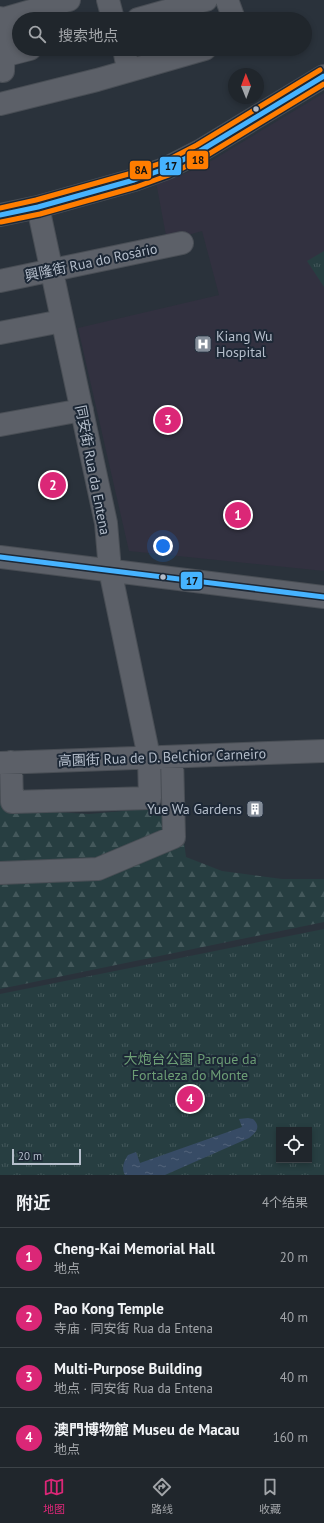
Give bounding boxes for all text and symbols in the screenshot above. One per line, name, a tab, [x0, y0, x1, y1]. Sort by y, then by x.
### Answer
search box	[12, 12, 312, 56]
icon: search	[26, 23, 48, 45]
text: 搜索地点	[58, 26, 118, 45]
north arrow	[228, 68, 264, 104]
unlabelled marker	[251, 104, 261, 114]
line badge: 18	[186, 150, 209, 170]
text: 18	[192, 153, 204, 167]
line badge: 17	[159, 156, 182, 176]
text: 17	[165, 159, 177, 173]
line badge: 8A	[129, 160, 152, 180]
text: 8A	[135, 163, 148, 177]
street label: 興隆街 Rua do Rosário	[23, 239, 159, 285]
place label: Kiang Wu Hospital	[216, 327, 272, 361]
hospital icon: Kiang Wu Hospital	[193, 334, 213, 354]
street label: 同安街 Rua da Entena	[72, 404, 114, 536]
pin: 3	[155, 405, 181, 435]
pin: 2	[40, 470, 66, 500]
pin: 1	[225, 500, 251, 530]
your location	[153, 536, 173, 556]
line badge: 17	[180, 571, 203, 590]
unlabelled marker	[158, 572, 168, 582]
text: 17	[186, 574, 198, 588]
street label: 高園街 Rua de D. Belchior Carneiro	[58, 744, 266, 770]
building icon: Yue Wa Gardens	[245, 799, 265, 819]
place label: Yue Wa Gardens	[147, 800, 242, 818]
park label: 大炮台公園 Parque da Fortaleza do Monte	[123, 1050, 257, 1084]
pin: 4	[177, 1084, 203, 1114]
map controls	[276, 1127, 312, 1163]
button: locate	[276, 1127, 312, 1163]
scale bar	[12, 1147, 81, 1166]
text: 20 m	[18, 1149, 42, 1163]
text: 附近	[16, 1192, 50, 1214]
text: 4个结果	[262, 1194, 308, 1211]
text: Cheng-Kai Memorial Hall	[54, 1239, 215, 1258]
text: 1	[25, 1249, 33, 1266]
text: 20 m	[280, 1249, 308, 1266]
text: 地点	[54, 1260, 80, 1277]
text: Pao Kong Temple	[54, 1299, 164, 1318]
text: 2	[25, 1309, 33, 1326]
text: 40 m	[280, 1309, 308, 1326]
text: 寺庙 · 同安街 Rua da Entena	[54, 1320, 213, 1337]
text: Multi-Purpose Building	[54, 1359, 202, 1378]
text: 3	[25, 1369, 33, 1386]
text: 40 m	[280, 1369, 308, 1386]
text: 地点 · 同安街 Rua da Entena	[54, 1380, 213, 1397]
text: 澳門博物館 Museu de Macau	[54, 1420, 240, 1439]
text: 4	[25, 1429, 33, 1446]
text: 160 m	[273, 1429, 308, 1446]
text: 地点	[54, 1441, 80, 1458]
tab: 地图	[43, 1476, 65, 1516]
tab: 路线	[151, 1476, 173, 1516]
tab: 收藏	[259, 1476, 281, 1516]

